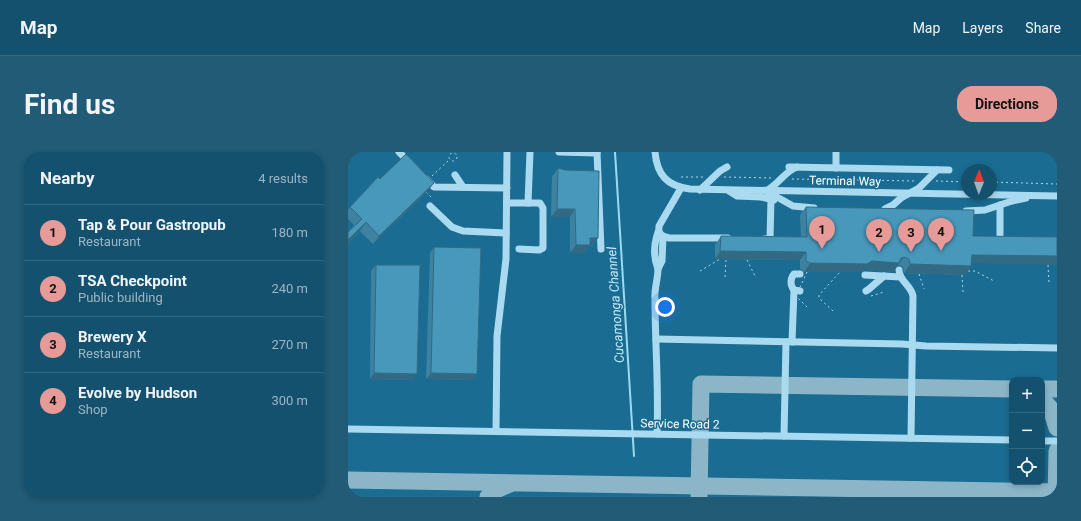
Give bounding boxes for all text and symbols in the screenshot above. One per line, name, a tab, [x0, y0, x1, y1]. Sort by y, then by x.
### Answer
text: Map	[20, 16, 58, 39]
text: Map	[913, 20, 940, 36]
text: Layers	[962, 20, 1003, 36]
text: Share	[1025, 20, 1061, 36]
button: Directions	[957, 86, 1057, 122]
text: Find us	[24, 88, 115, 121]
north arrow	[961, 164, 997, 200]
text: Nearby	[40, 168, 95, 188]
text: 4 results	[258, 171, 308, 186]
street label: Terminal Way	[809, 173, 881, 189]
text: Tap & Pour Gastropub	[78, 216, 226, 234]
pin: 1	[809, 216, 835, 249]
pin: 4	[928, 218, 954, 251]
pin: 2	[866, 219, 892, 252]
pin: 3	[898, 219, 924, 252]
text: 1	[49, 225, 57, 240]
text: 180 m	[271, 225, 308, 240]
text: Restaurant	[78, 234, 141, 249]
water label: Cucamonga Channel	[604, 245, 627, 364]
text: TSA Checkpoint	[78, 272, 187, 290]
text: 2	[49, 281, 57, 296]
text: 240 m	[271, 281, 308, 296]
text: Public building	[78, 290, 163, 305]
your location	[655, 297, 675, 317]
text: Brewery X	[78, 328, 147, 346]
text: 3	[49, 337, 57, 352]
text: 270 m	[271, 337, 308, 352]
text: Restaurant	[78, 346, 141, 361]
map controls	[1009, 377, 1045, 485]
button: +	[1009, 377, 1045, 413]
text: Evolve by Hudson	[78, 384, 197, 402]
text: 4	[49, 393, 57, 408]
text: 300 m	[271, 393, 308, 408]
text: Shop	[78, 402, 108, 417]
button: −	[1009, 413, 1045, 449]
street label: Service Road 2	[640, 416, 720, 432]
button: locate	[1009, 449, 1045, 485]

